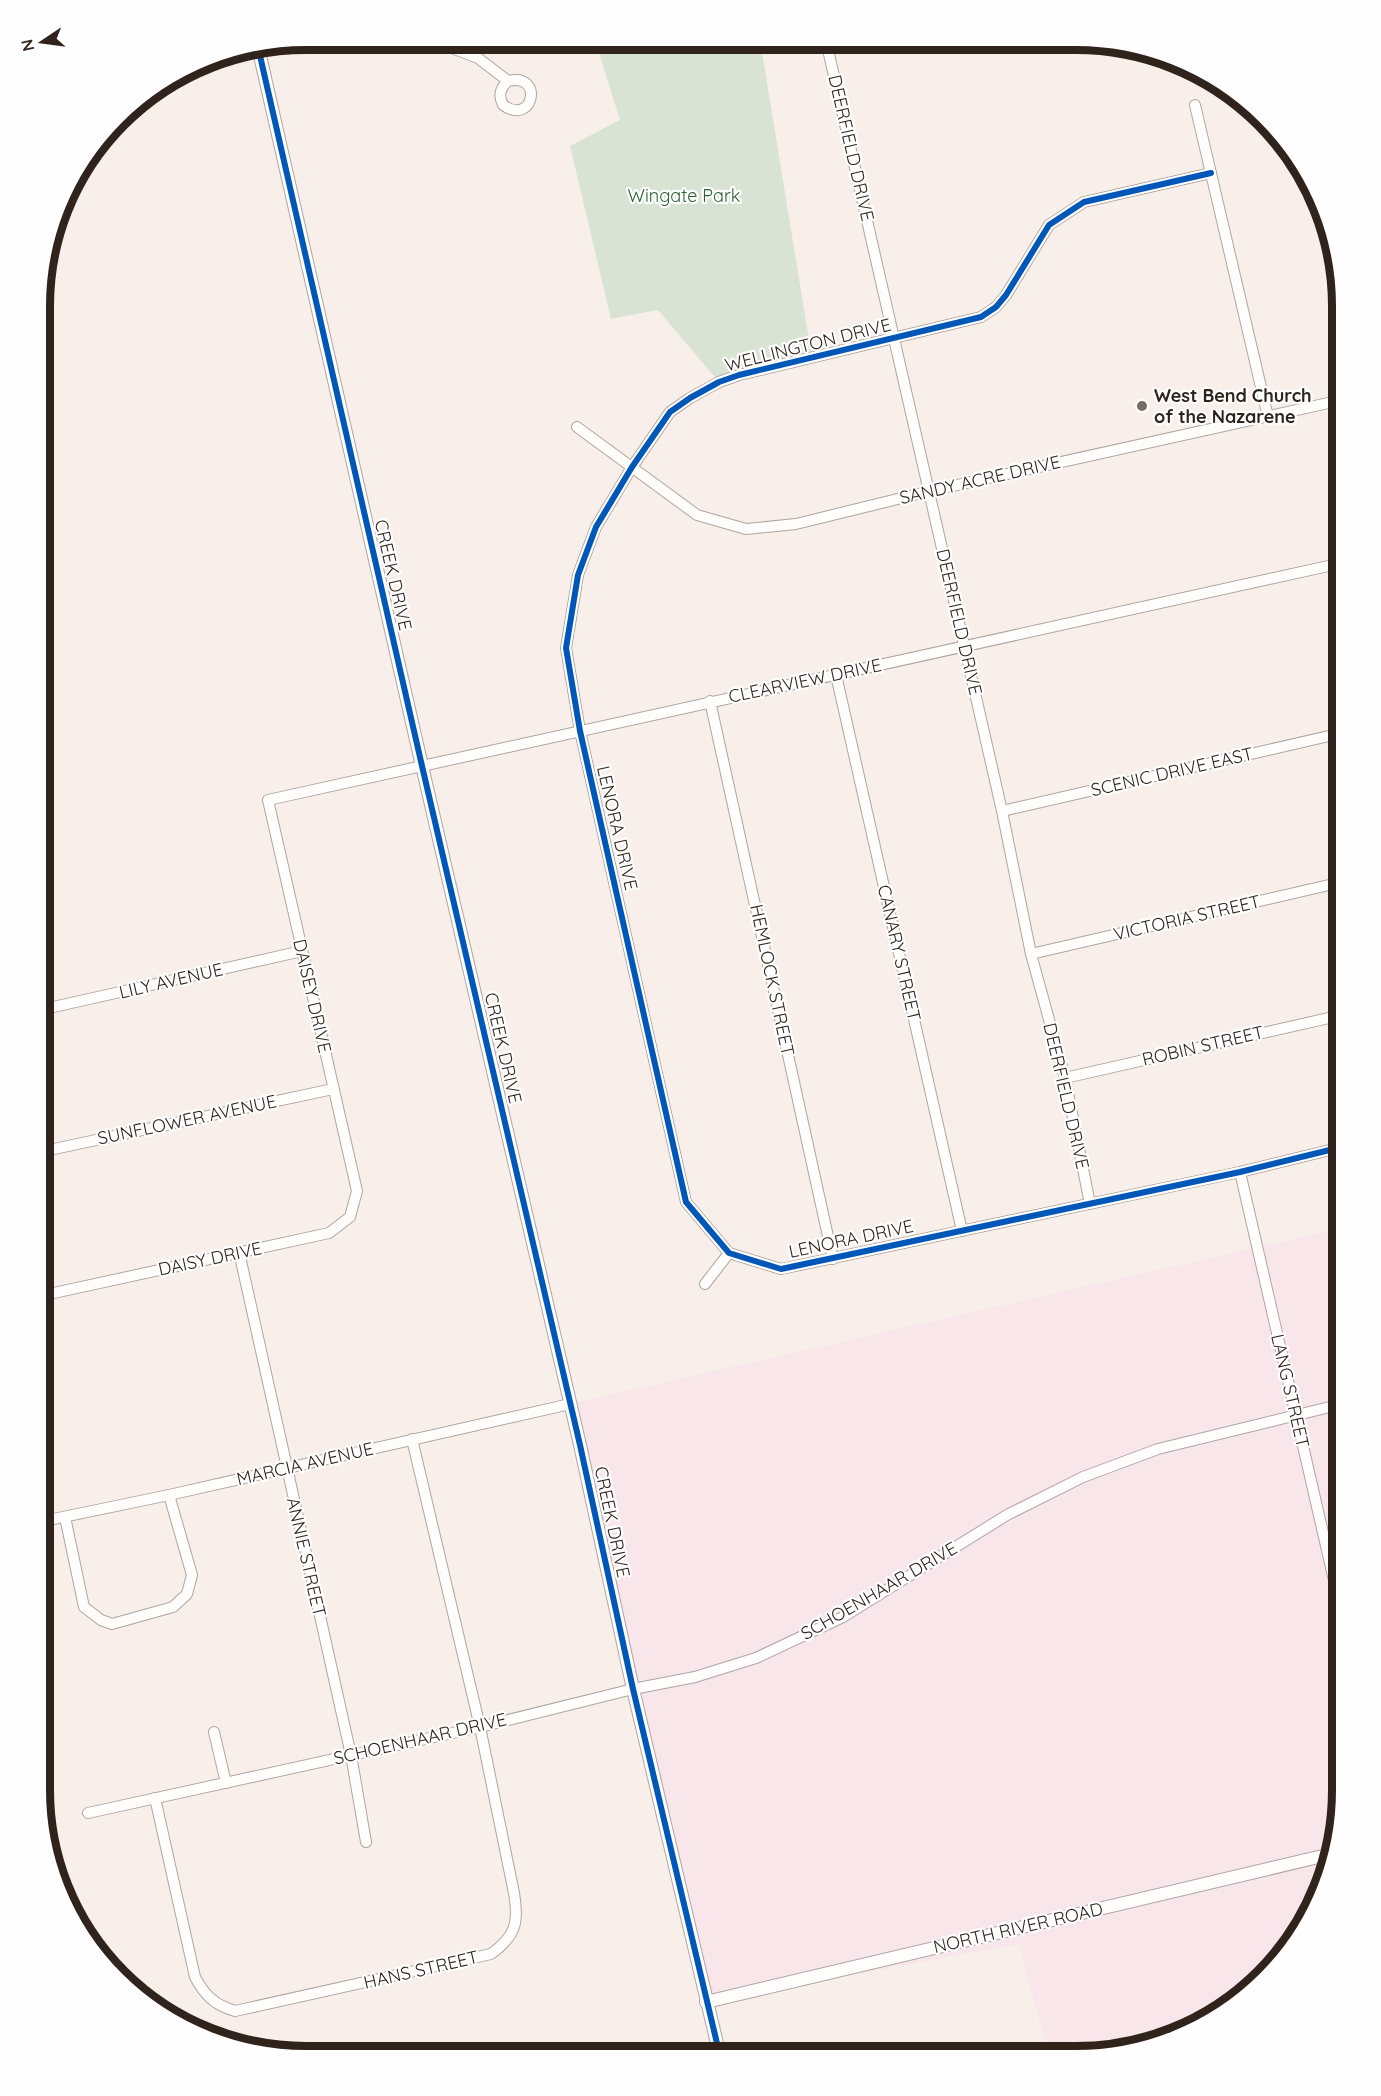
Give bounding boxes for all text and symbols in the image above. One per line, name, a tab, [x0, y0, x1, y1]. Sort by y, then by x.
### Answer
north arrow	[12, 12, 72, 72]
text: N	[16, 37, 38, 53]
street label: DEERFIELD DRIVE	[823, 72, 880, 223]
park label: Wingate Park	[628, 184, 740, 207]
street label: WELLINGTON DRIVE	[722, 313, 893, 376]
place label: West Bend Church of the Nazarene	[1154, 384, 1312, 428]
marker: West Bend Church of the Nazarene	[1135, 399, 1149, 413]
street label: SANDY ACRE DRIVE	[897, 450, 1063, 509]
street label: CREEK DRIVE	[370, 517, 417, 633]
street label: DEERFIELD DRIVE	[931, 546, 988, 697]
street label: CLEARVIEW DRIVE	[726, 653, 883, 708]
street label: SCENIC DRIVE EAST	[1089, 742, 1255, 801]
street label: LENORA DRIVE	[592, 763, 643, 892]
street label: CANARY STREET	[873, 882, 926, 1023]
street label: VICTORIA STREET	[1111, 889, 1263, 946]
street label: HEMLOCK STREET	[745, 902, 800, 1058]
street label: DAISEY DRIVE	[288, 937, 337, 1055]
street label: LILY AVENUE	[117, 957, 225, 1004]
street label: CREEK DRIVE	[480, 990, 527, 1106]
street label: DEERFIELD DRIVE	[1038, 1020, 1095, 1171]
street label: ROBIN STREET	[1140, 1020, 1266, 1071]
street label: SUNFLOWER AVENUE	[95, 1089, 278, 1150]
street label: LENORA DRIVE	[786, 1214, 915, 1263]
street label: DAISY DRIVE	[156, 1236, 264, 1281]
street label: LANG STREET	[1266, 1332, 1315, 1450]
street label: MARCIA AVENUE	[234, 1437, 375, 1490]
street label: CREEK DRIVE	[589, 1464, 635, 1580]
street label: ANNIE STREET	[282, 1495, 331, 1619]
street label: SCHOENHAAR DRIVE	[796, 1536, 961, 1645]
street label: SCHOENHAAR DRIVE	[331, 1707, 509, 1770]
street label: NORTH RIVER ROAD	[931, 1897, 1105, 1958]
street label: HANS STREET	[361, 1945, 481, 1994]

